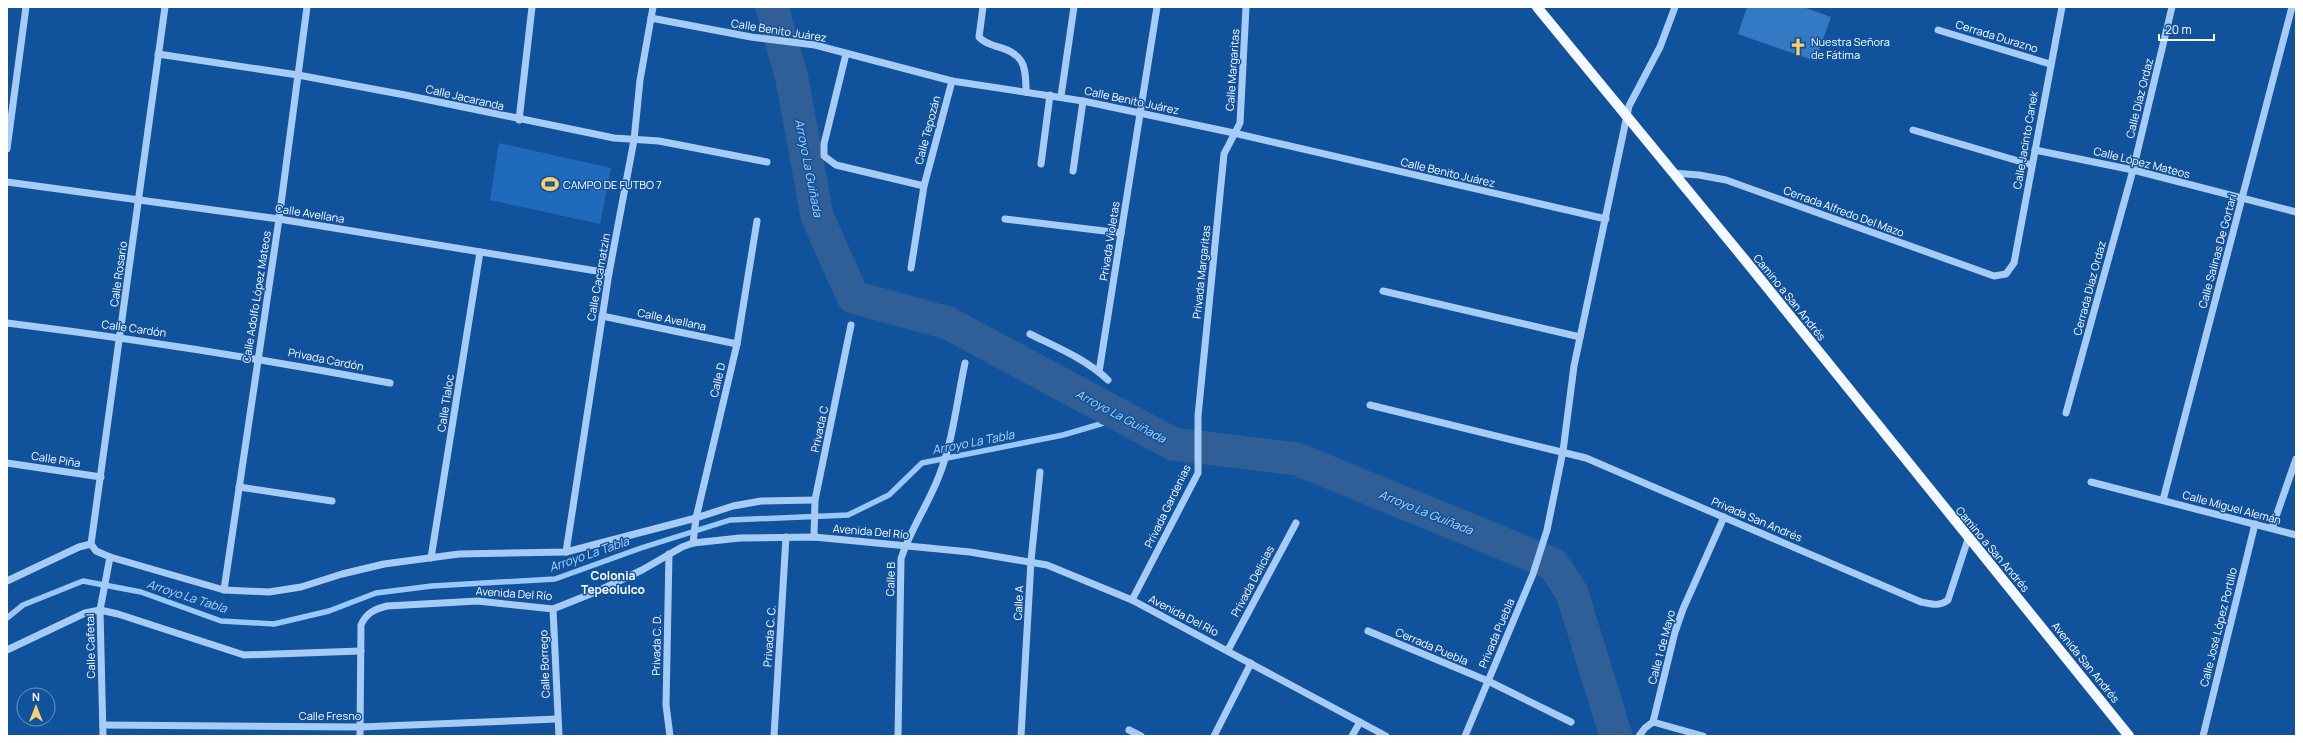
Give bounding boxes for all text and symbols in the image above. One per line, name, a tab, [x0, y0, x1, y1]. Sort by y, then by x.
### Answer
street label: Calle Benito Juárez	[730, 15, 828, 45]
street label: Cerrada Durazno	[1954, 16, 2041, 56]
scale bar	[2159, 16, 2214, 42]
text: 20 m	[2165, 21, 2192, 38]
street label: Calle Margaritas	[1222, 28, 1242, 112]
place label: Nuestra Señora de Fátima	[1811, 34, 1890, 62]
church icon: Nuestra Señora de Fátima	[1788, 37, 1808, 57]
street label: Calle Díaz Ordaz	[2122, 56, 2156, 140]
street label: Calle Jacaranda	[424, 81, 506, 113]
street label: Calle Benito Juárez	[1083, 83, 1181, 117]
street label: Calle Jacinto Canek	[2009, 89, 2041, 190]
street label: Calle Tepozán	[911, 94, 943, 166]
water label: Arroyo La Guiñada	[791, 117, 827, 220]
street label: Calle López Mateos	[2092, 143, 2192, 181]
street label: Calle Benito Juárez	[1399, 154, 1497, 190]
sports icon: CAMPO DE FUTBO 7	[540, 174, 560, 194]
place label: CAMPO DE FUTBO 7	[563, 177, 662, 192]
street label: Cerrada Alfredo Del Mazo	[1781, 182, 1907, 240]
street label: Calle Salinas De Gortari	[2195, 192, 2239, 310]
street label: Calle Avellana	[274, 200, 346, 226]
street label: Privada Violetas	[1095, 200, 1123, 282]
street label: Privada Margaritas	[1189, 224, 1213, 319]
street label: Calle Adolfo López Mateos	[238, 229, 274, 364]
street label: Calle Cacamatzin	[583, 232, 613, 322]
street label: Cerrada Díaz Ordaz	[2069, 239, 2109, 337]
street label: Calle Rosario	[106, 240, 130, 308]
street label: Camino a San Andrés	[1750, 251, 1830, 344]
street label: Calle Avellana	[636, 304, 708, 334]
street label: Calle Cardón	[101, 316, 167, 340]
street label: Privada Cardón	[287, 344, 365, 374]
street label: Calle D	[706, 361, 728, 399]
street label: Calle Tlaloc	[433, 373, 457, 433]
water label: Arroyo La Guiñada	[1073, 385, 1170, 448]
street label: Privada C	[807, 404, 831, 454]
water label: Arroyo La Tabla	[930, 425, 1017, 458]
street label: Calle Piña	[30, 448, 82, 470]
street label: Privada Gardenias	[1140, 462, 1194, 550]
water label: Arroyo La Guiñada	[1377, 485, 1477, 539]
street label: Calle Miguel Alemán	[2181, 487, 2283, 527]
street label: Privada San Andrés	[1709, 493, 1805, 545]
street label: Camino a San Andrés	[1953, 503, 2033, 595]
street label: Avenida Del Río	[832, 520, 910, 542]
water label: Arroyo La Tabla	[547, 532, 632, 576]
street label: Privada Delicias	[1227, 543, 1277, 619]
street label: Calle B	[882, 561, 898, 597]
street label: Calle José López Portillo	[2196, 565, 2240, 688]
district label: Colonia Tepeolulco	[581, 567, 645, 598]
water label: Arroyo La Tabla	[145, 575, 231, 617]
street label: Avenida Del Río	[475, 583, 553, 603]
street label: Calle A	[1010, 585, 1026, 621]
street label: Avenida Del Río	[1146, 591, 1222, 639]
street label: Privada Puebla	[1475, 596, 1517, 670]
street label: Privada C. C.	[759, 605, 779, 667]
street label: Calle 1 de Mayo	[1644, 608, 1678, 686]
street label: Calle Cafetal	[82, 613, 98, 679]
street label: Privada C. D.	[648, 614, 664, 676]
street label: Avenida San Andrés	[2049, 618, 2123, 706]
street label: Cerrada Puebla	[1393, 624, 1471, 668]
street label: Calle Borrego	[535, 629, 553, 698]
north arrow	[16, 687, 56, 727]
text: N	[32, 689, 40, 704]
street label: Calle Fresno	[299, 708, 362, 723]

